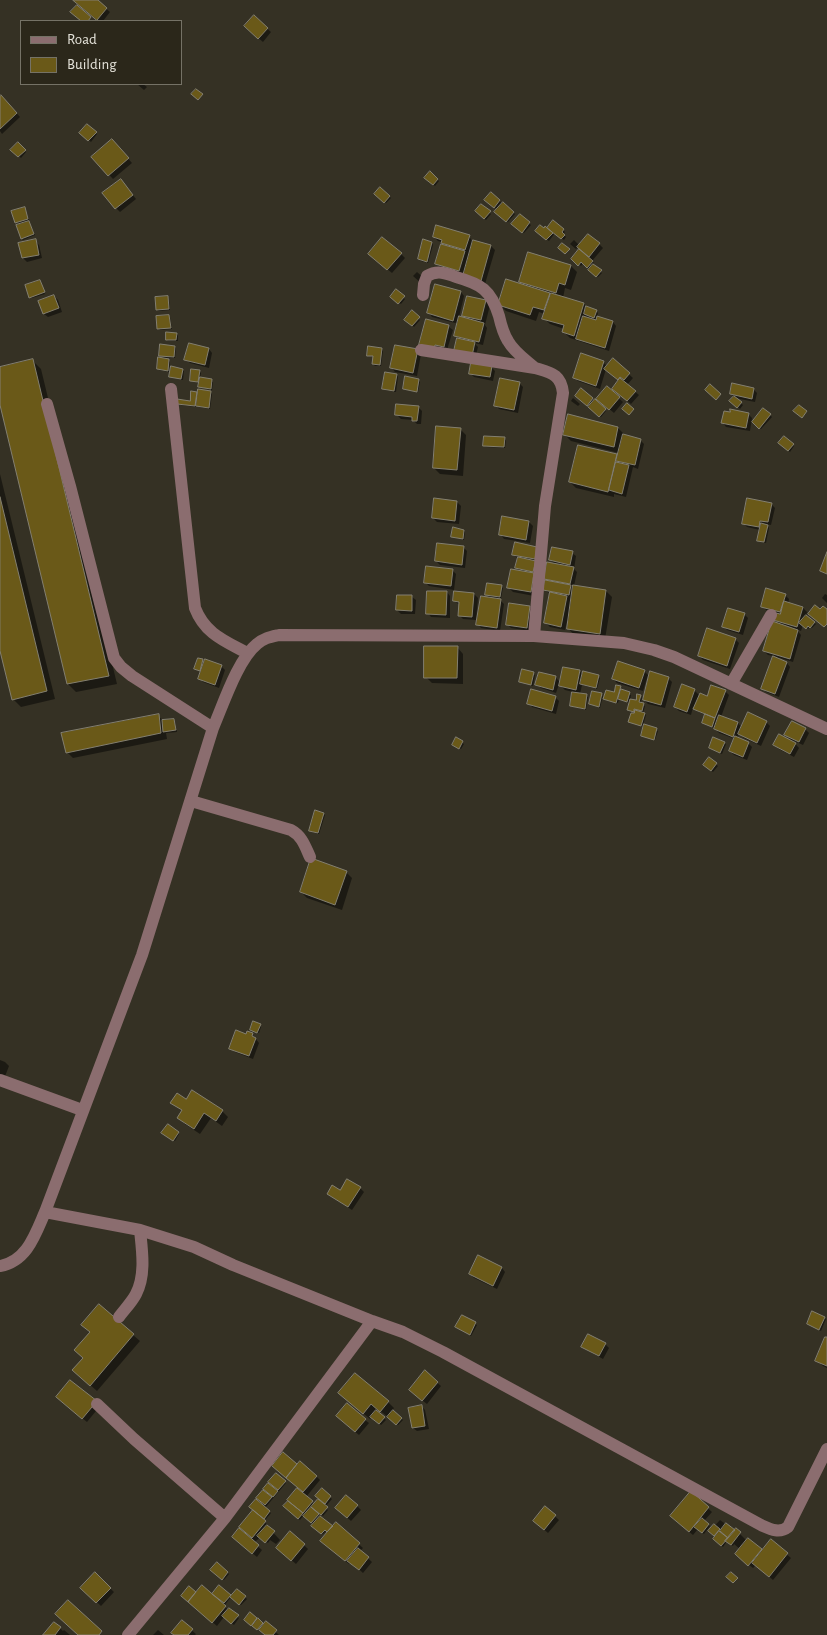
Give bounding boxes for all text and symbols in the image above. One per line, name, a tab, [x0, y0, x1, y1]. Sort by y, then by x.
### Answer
legend	[20, 20, 182, 85]
text: Road	[67, 32, 97, 47]
text: Building	[67, 57, 117, 72]

